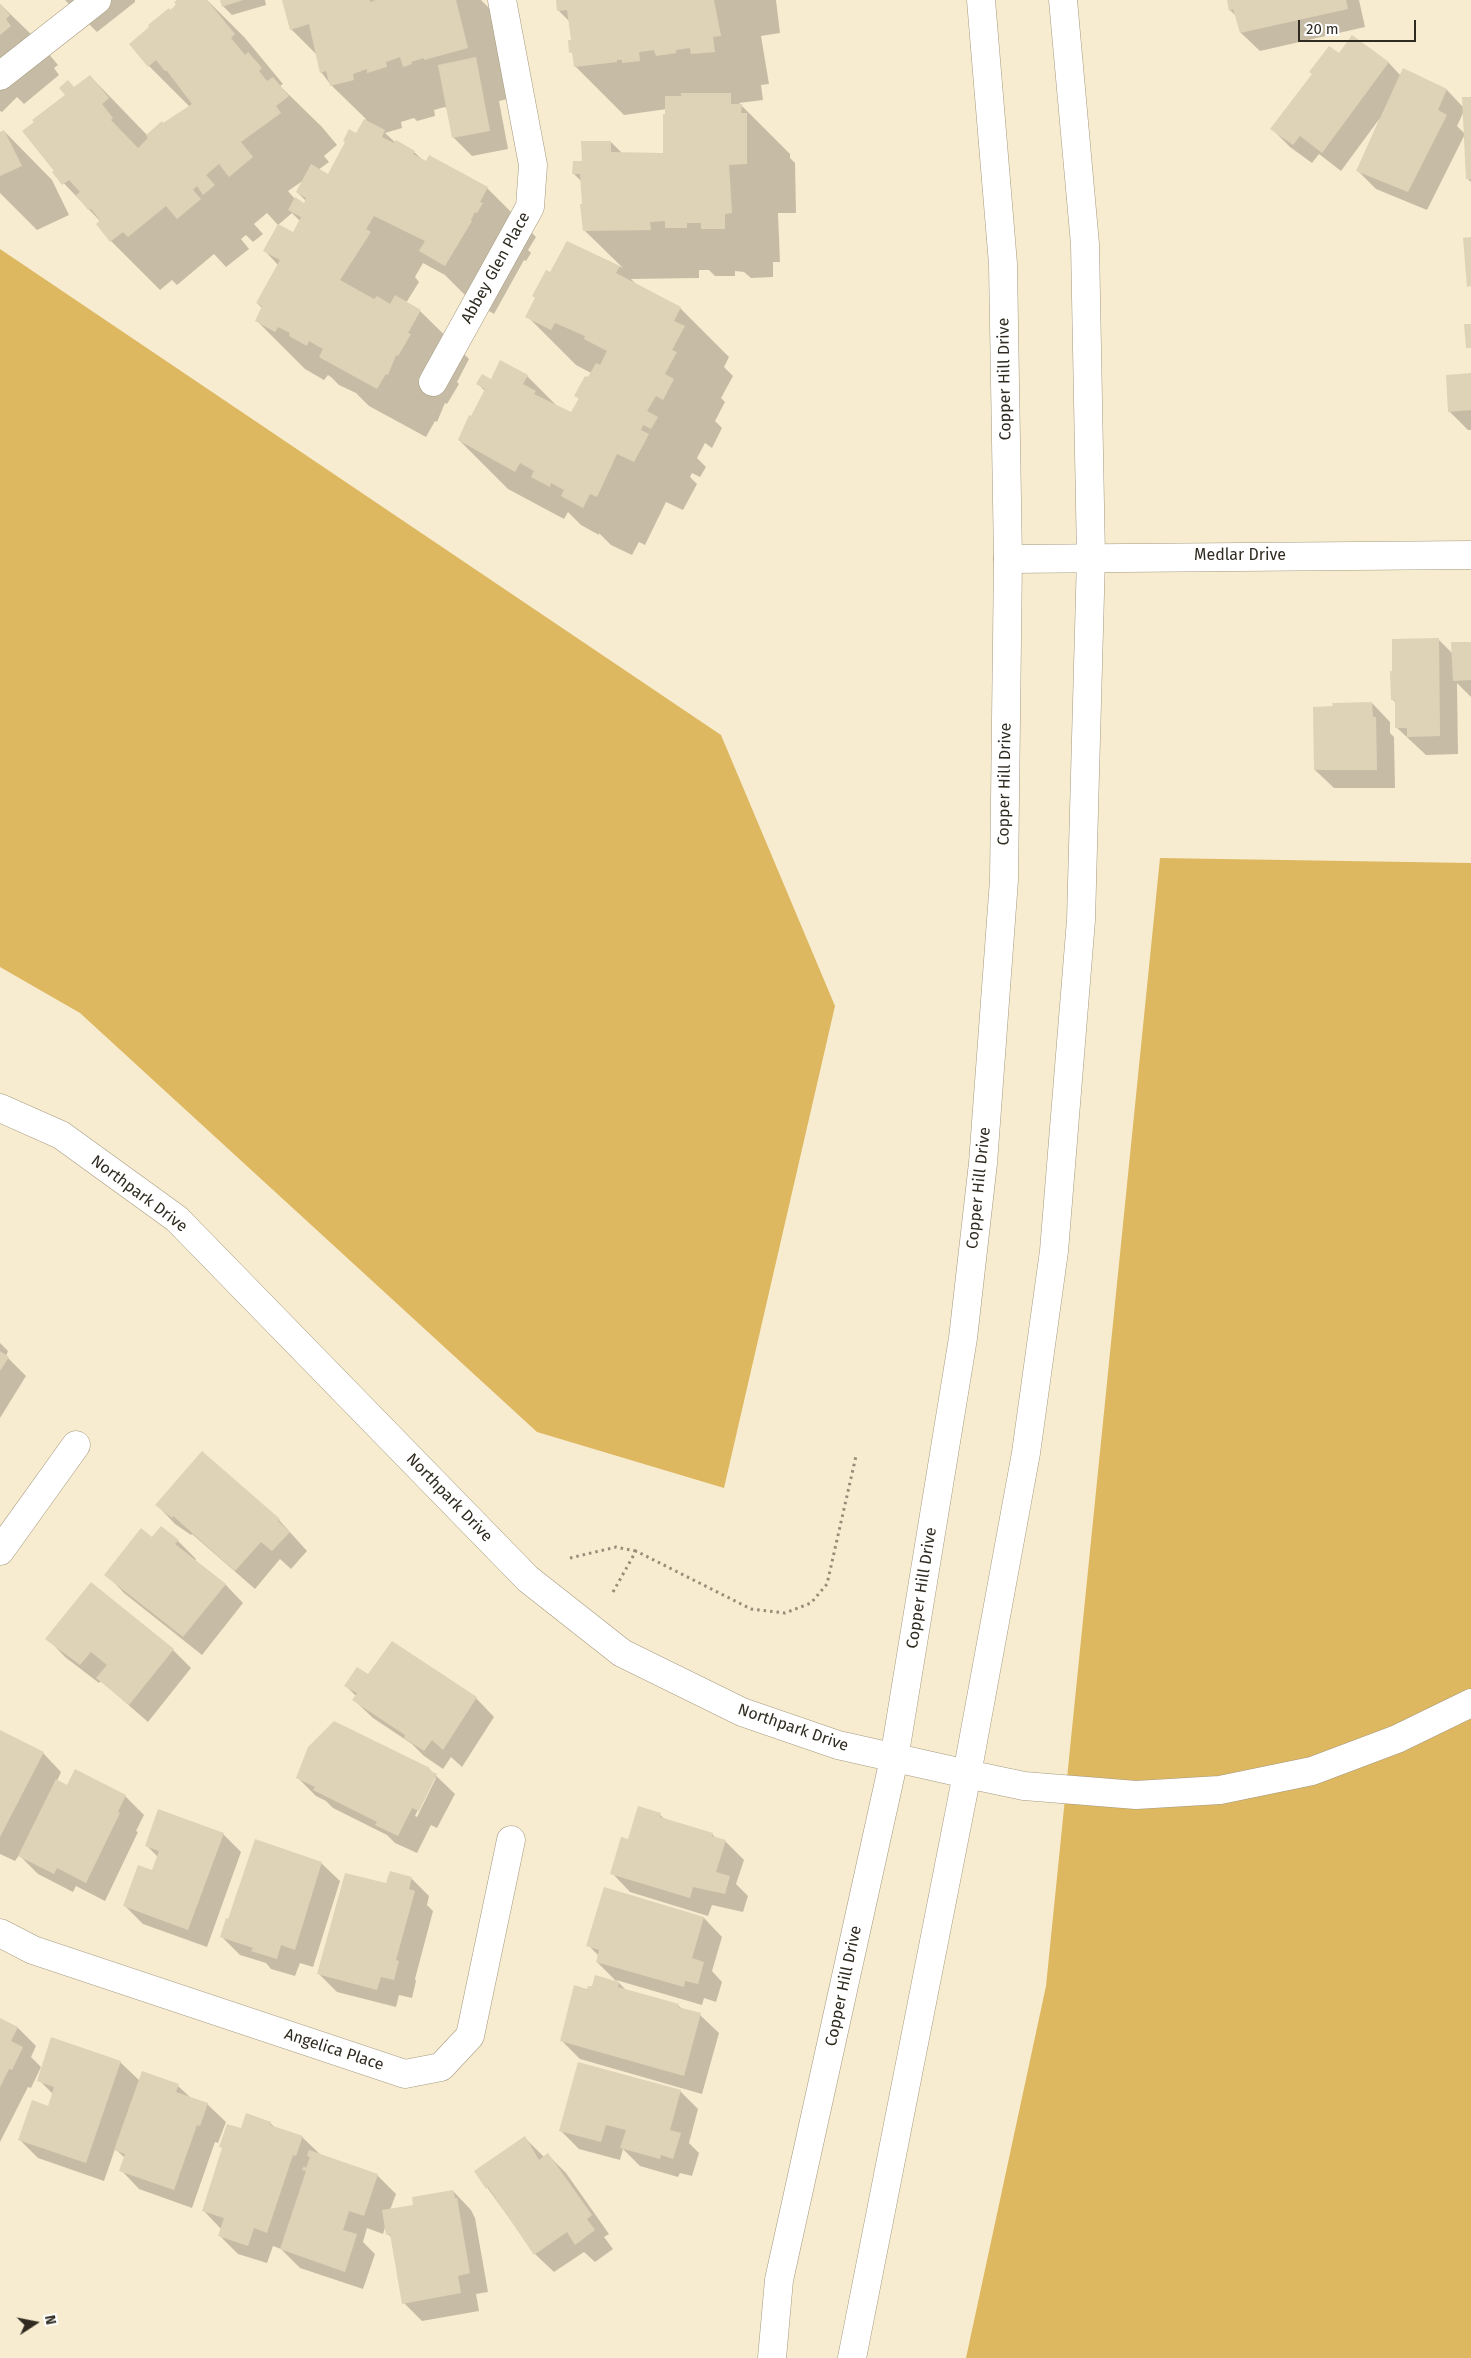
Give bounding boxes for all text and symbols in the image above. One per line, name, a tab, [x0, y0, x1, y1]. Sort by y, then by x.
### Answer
scale bar	[1301, 10, 1418, 42]
text: 20 m	[1306, 20, 1339, 38]
street label: Abbey Glen Place	[457, 209, 535, 327]
street label: Copper Hill Drive	[994, 318, 1016, 440]
street label: Medlar Drive	[1194, 546, 1286, 566]
street label: Copper Hill Drive	[994, 723, 1016, 845]
street label: Copper Hill Drive	[963, 1126, 995, 1250]
street label: Northpark Drive	[87, 1151, 191, 1237]
street label: Northpark Drive	[402, 1450, 496, 1546]
street label: Copper Hill Drive	[903, 1526, 941, 1650]
street label: Northpark Drive	[735, 1700, 851, 1756]
street label: Copper Hill Drive	[822, 1924, 866, 2048]
street label: Angelica Place	[282, 2025, 386, 2075]
north arrow	[10, 2298, 60, 2348]
text: N	[41, 2314, 59, 2326]

